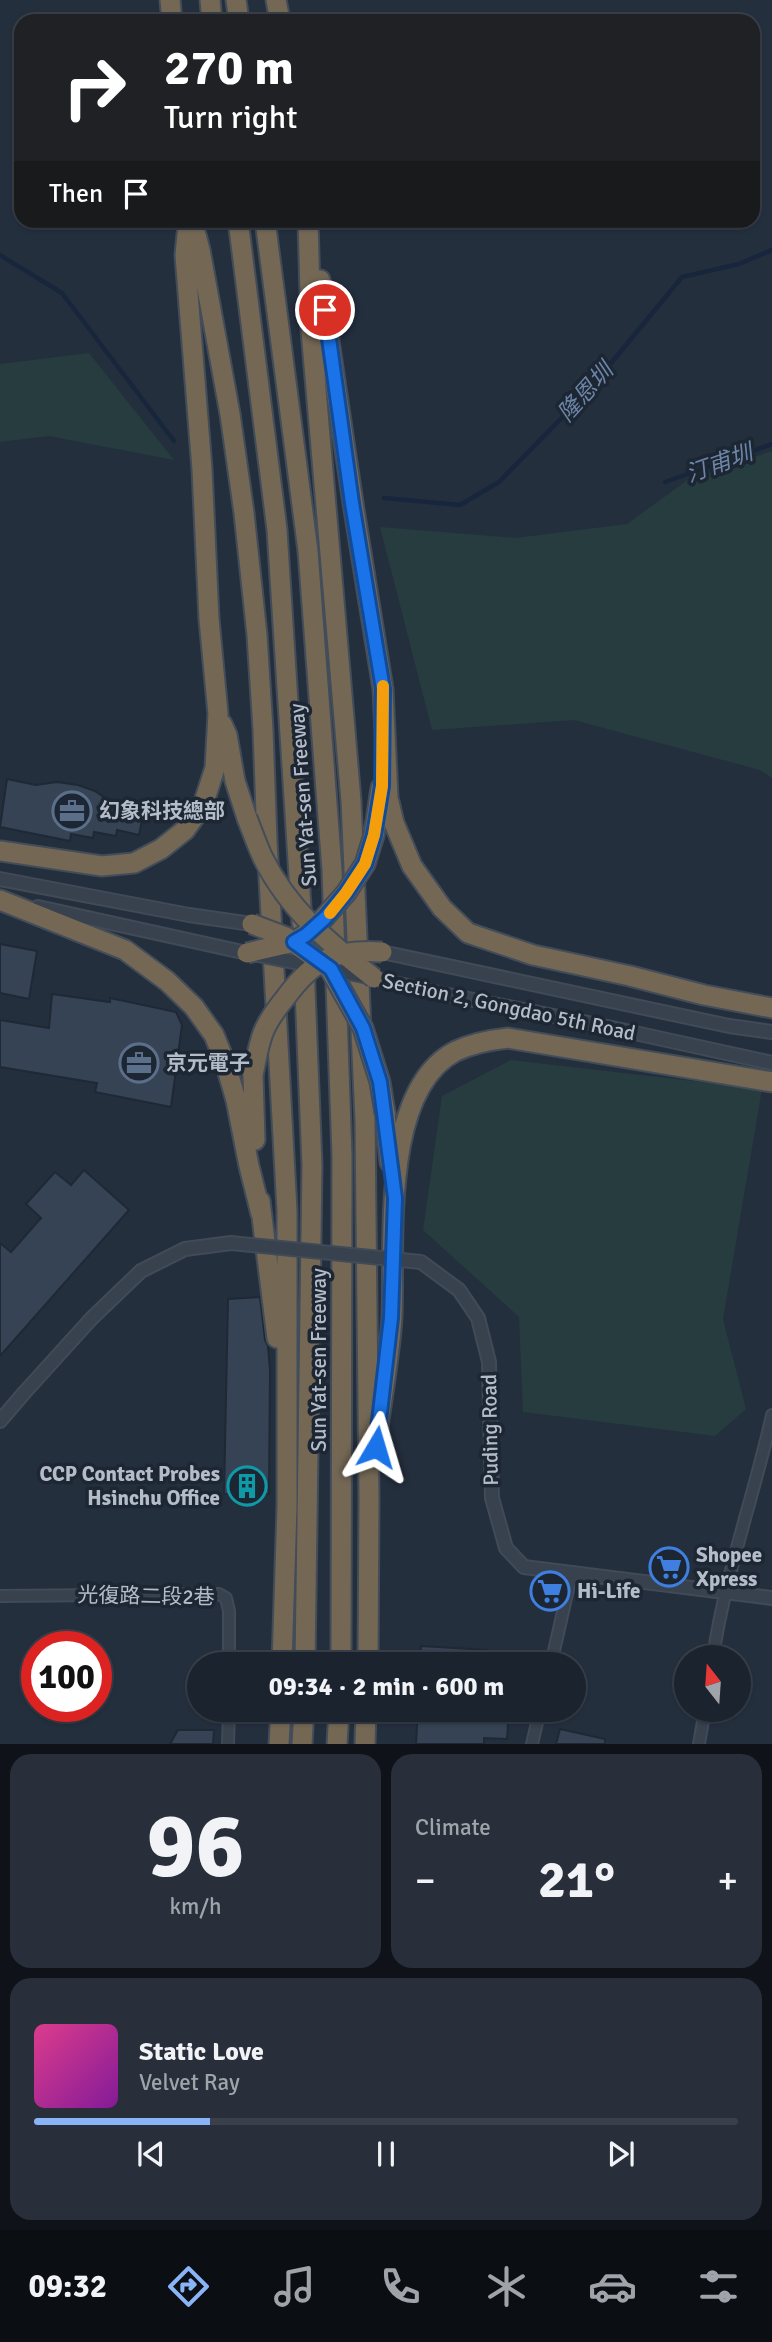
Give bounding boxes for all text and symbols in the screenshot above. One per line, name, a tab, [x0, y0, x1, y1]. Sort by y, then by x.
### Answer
text: 270 m	[164, 38, 294, 98]
icon: right	[49, 42, 140, 133]
text: Turn right	[164, 98, 297, 137]
icon: arrive	[117, 175, 155, 213]
text: Then	[49, 178, 103, 210]
pin	[295, 280, 355, 340]
icon: arrive	[306, 291, 344, 329]
water label: 隆恩圳	[552, 355, 621, 428]
water label: 汀甫圳	[682, 437, 759, 489]
street label: Sun Yat-sen Freeway	[284, 702, 322, 887]
office icon: 幻象科技總部	[51, 790, 93, 832]
place label: 幻象科技總部	[99, 798, 225, 824]
street label: Section 2, Gongdao 5th Road	[380, 967, 638, 1047]
office icon: 京元電子	[118, 1042, 160, 1084]
place label: 京元電子	[166, 1050, 250, 1076]
street label: Sun Yat-sen Freeway	[306, 1268, 332, 1452]
street label: Puding Road	[476, 1374, 504, 1486]
position arrow	[339, 1410, 413, 1484]
place label: CCP Contact Probes Hsinchu Office	[39, 1461, 220, 1511]
building icon: CCP Contact Probes Hsinchu Office	[226, 1465, 268, 1507]
place label: Shopee Xpress	[696, 1542, 762, 1592]
supermarket icon: Shopee Xpress	[648, 1546, 690, 1588]
supermarket icon: Hi-Life	[529, 1570, 571, 1612]
place label: Hi-Life	[577, 1578, 640, 1604]
street label: 光復路二段2巷	[77, 1582, 215, 1610]
speed limit sign: 100	[21, 1631, 112, 1722]
north arrow	[674, 1645, 751, 1722]
map controls	[674, 1645, 751, 1722]
text: 09:34 · 2 min · 600 m	[269, 1671, 504, 1703]
text: 96	[146, 1790, 245, 1903]
text: Climate	[415, 1813, 491, 1842]
text: 21°	[538, 1848, 615, 1912]
text: −	[415, 1857, 436, 1904]
text: +	[717, 1857, 738, 1904]
text: km/h	[169, 1892, 222, 1921]
text: Static Love	[139, 2036, 264, 2068]
text: Velvet Ray	[139, 2068, 240, 2097]
icon: previous	[132, 2135, 170, 2173]
icon: pause	[367, 2135, 405, 2173]
icon: next	[602, 2135, 640, 2173]
icon: directions	[164, 2262, 213, 2311]
icon: music	[270, 2262, 319, 2311]
icon: phone	[376, 2262, 425, 2311]
icon: climate	[482, 2262, 531, 2311]
icon: car	[588, 2262, 637, 2311]
icon: filters	[694, 2262, 743, 2311]
text: 09:32	[29, 2267, 107, 2306]

